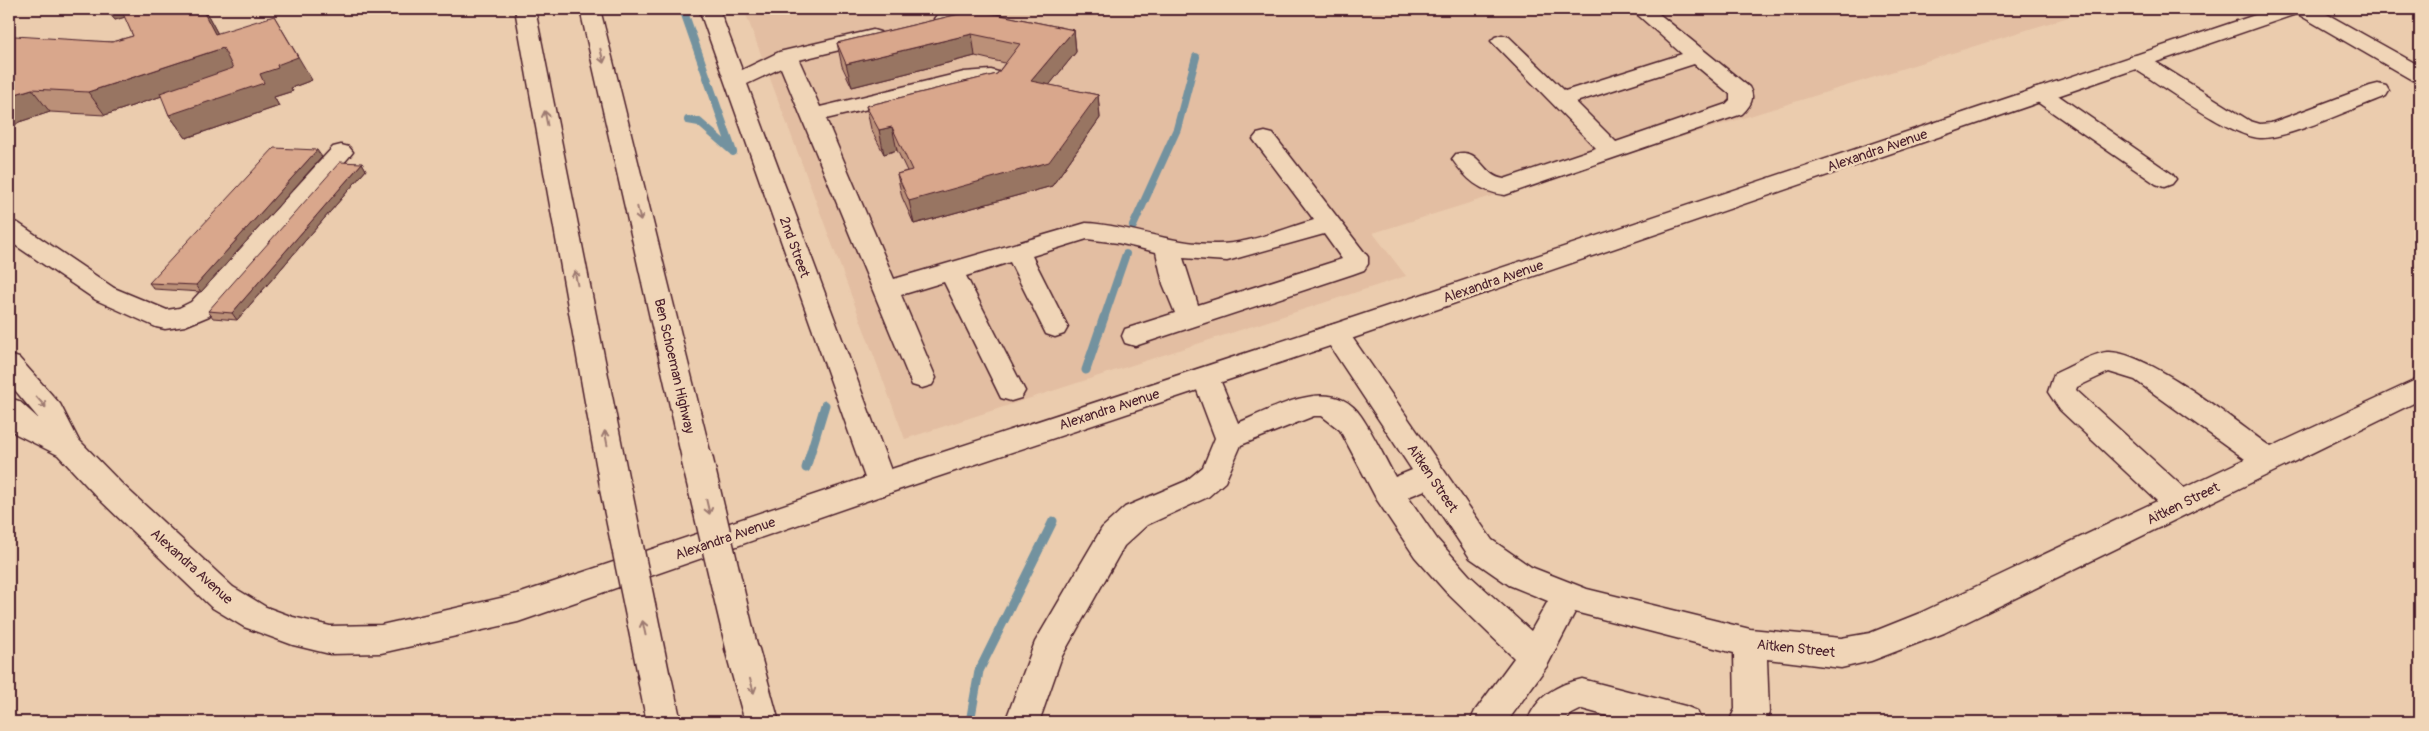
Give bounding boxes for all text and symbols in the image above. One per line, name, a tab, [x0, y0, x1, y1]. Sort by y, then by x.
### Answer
one-way arrow	[598, 48, 607, 64]
one-way arrow	[540, 111, 550, 127]
street label: Alexandra Avenue	[1825, 125, 1930, 176]
one-way arrow	[635, 206, 644, 222]
street label: 2nd Street	[776, 214, 814, 280]
street label: Alexandra Avenue	[1441, 256, 1546, 307]
one-way arrow	[570, 270, 580, 286]
street label: Ben Schoeman Highway	[651, 297, 698, 435]
street label: Alexandra Avenue	[1057, 385, 1162, 434]
one-way arrow	[35, 395, 46, 408]
one-way arrow	[600, 430, 610, 446]
street label: Aitken Street	[1404, 441, 1462, 516]
street label: Aitken Street	[2144, 478, 2223, 528]
one-way arrow	[704, 498, 713, 514]
street label: Alexandra Avenue	[673, 513, 778, 564]
street label: Alexandra Avenue	[147, 525, 236, 608]
one-way arrow	[639, 621, 648, 637]
street label: Aitken Street	[1756, 636, 1836, 661]
one-way arrow	[748, 677, 757, 693]

